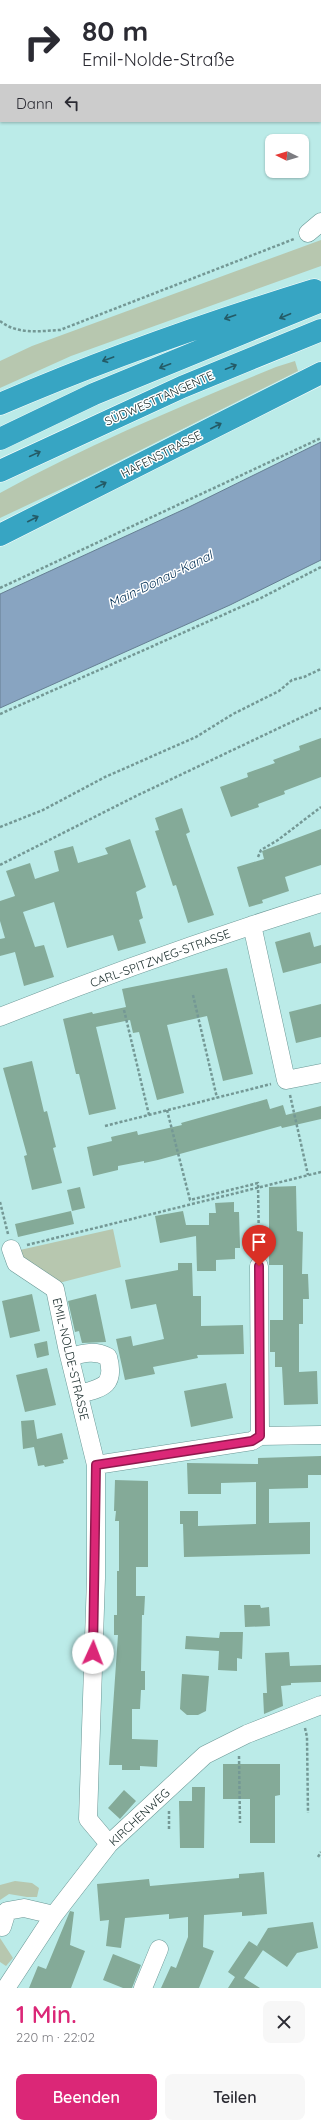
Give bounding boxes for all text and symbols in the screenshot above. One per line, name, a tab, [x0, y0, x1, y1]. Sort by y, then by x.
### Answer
text: 80 m	[82, 13, 148, 48]
icon: right	[16, 16, 68, 68]
text: Emil-Nolde-Straße	[82, 48, 235, 71]
icon: left	[61, 92, 83, 114]
text: Dann	[16, 94, 53, 113]
north arrow	[265, 134, 309, 178]
map controls	[265, 134, 309, 178]
one-way arrow	[280, 313, 292, 321]
one-way arrow	[224, 314, 237, 321]
one-way arrow	[102, 356, 114, 364]
one-way arrow	[160, 363, 172, 371]
one-way arrow	[224, 363, 236, 371]
street label: SÜDWESTTANGENTE	[102, 367, 216, 429]
one-way arrow	[210, 421, 222, 429]
street label: HAFENSTRASSE	[118, 427, 204, 481]
one-way arrow	[29, 450, 41, 457]
one-way arrow	[94, 480, 106, 488]
one-way arrow	[27, 515, 39, 522]
water label: Main-Donau-Kanal	[105, 546, 217, 611]
street label: CARL-SPITZWEG-STRASSE	[88, 926, 232, 990]
pin	[242, 1225, 276, 1266]
icon: arrive	[248, 1231, 270, 1253]
street label: EMIL-NOLDE-STRASSE	[50, 1296, 92, 1422]
position arrow	[72, 1632, 114, 1674]
street label: KIRCHENWEG	[105, 1785, 173, 1849]
text: 1 Min.	[16, 1999, 77, 2029]
button: close	[263, 2001, 305, 2043]
text: 220 m · 22:02	[16, 2029, 95, 2045]
button: Beenden	[16, 2074, 157, 2120]
button: Teilen	[165, 2074, 305, 2120]

